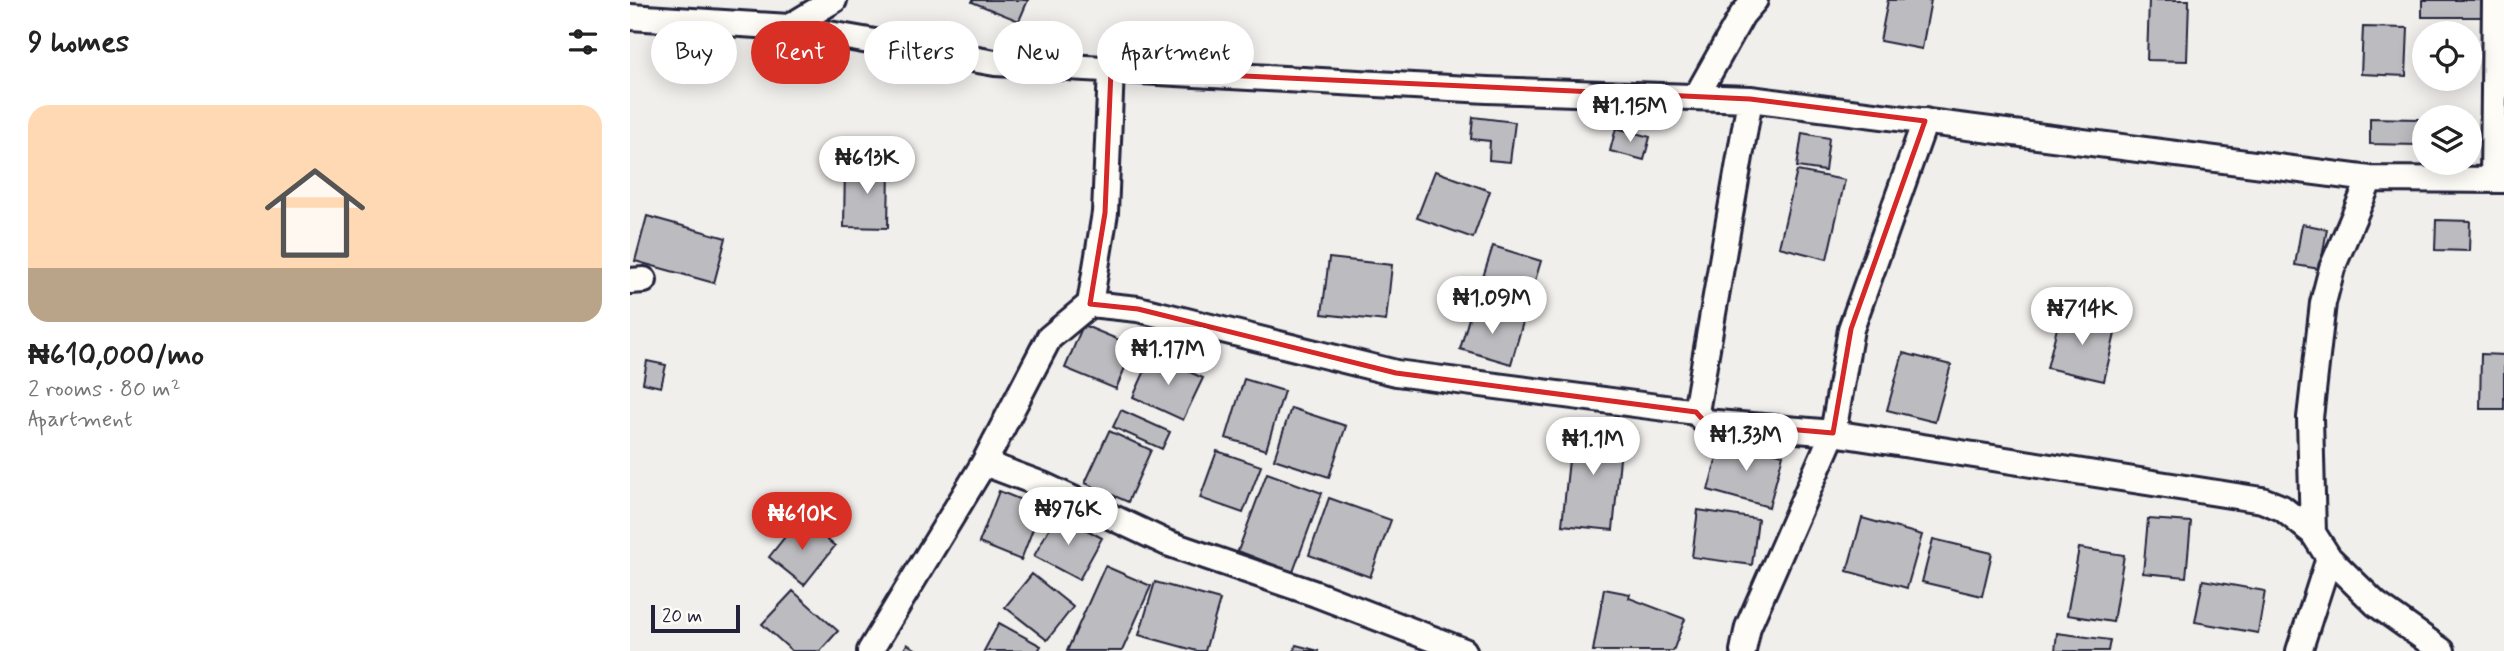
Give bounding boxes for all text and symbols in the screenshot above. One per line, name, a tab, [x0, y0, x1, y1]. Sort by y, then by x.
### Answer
chip: Buy	[651, 21, 737, 84]
chip: Rent	[751, 21, 850, 84]
chip: Filters	[864, 21, 979, 84]
chip: New	[993, 21, 1083, 84]
chip: Apartment	[1097, 21, 1254, 84]
map controls	[2412, 21, 2482, 175]
button: locate	[2412, 21, 2482, 91]
text: 9 homes	[28, 23, 129, 62]
icon: filters	[564, 23, 602, 61]
pin: ₦1.15M	[1573, 85, 1687, 144]
text: ₦1.15M	[1593, 92, 1667, 122]
button: layers	[2412, 105, 2482, 175]
pin: ₦613K	[818, 136, 916, 196]
text: ₦613K	[835, 144, 899, 174]
icon: home	[252, 150, 378, 276]
pin: ₦1.09M	[1435, 276, 1549, 336]
text: ₦1.09M	[1453, 284, 1531, 314]
pin: ₦714K	[2033, 288, 2131, 347]
text: ₦714K	[2047, 295, 2117, 325]
pin: ₦1.17M	[1111, 328, 1225, 387]
text: ₦1.17M	[1131, 335, 1205, 365]
text: ₦610,000/mo	[28, 336, 204, 375]
text: 2 rooms · 80 m²	[28, 375, 181, 405]
text: Apartment	[28, 405, 133, 435]
pin: ₦1.33M	[1689, 414, 1803, 473]
pin: ₦1.1M	[1544, 418, 1642, 477]
text: ₦1.33M	[1710, 421, 1782, 451]
text: ₦1.1M	[1562, 425, 1624, 455]
pin: ₦976K	[1019, 488, 1117, 547]
pin: ₦610K	[753, 492, 851, 552]
text: ₦976K	[1035, 495, 1101, 525]
text: ₦610K	[768, 500, 836, 530]
scale bar	[651, 602, 740, 634]
text: 20 m	[662, 604, 702, 629]

